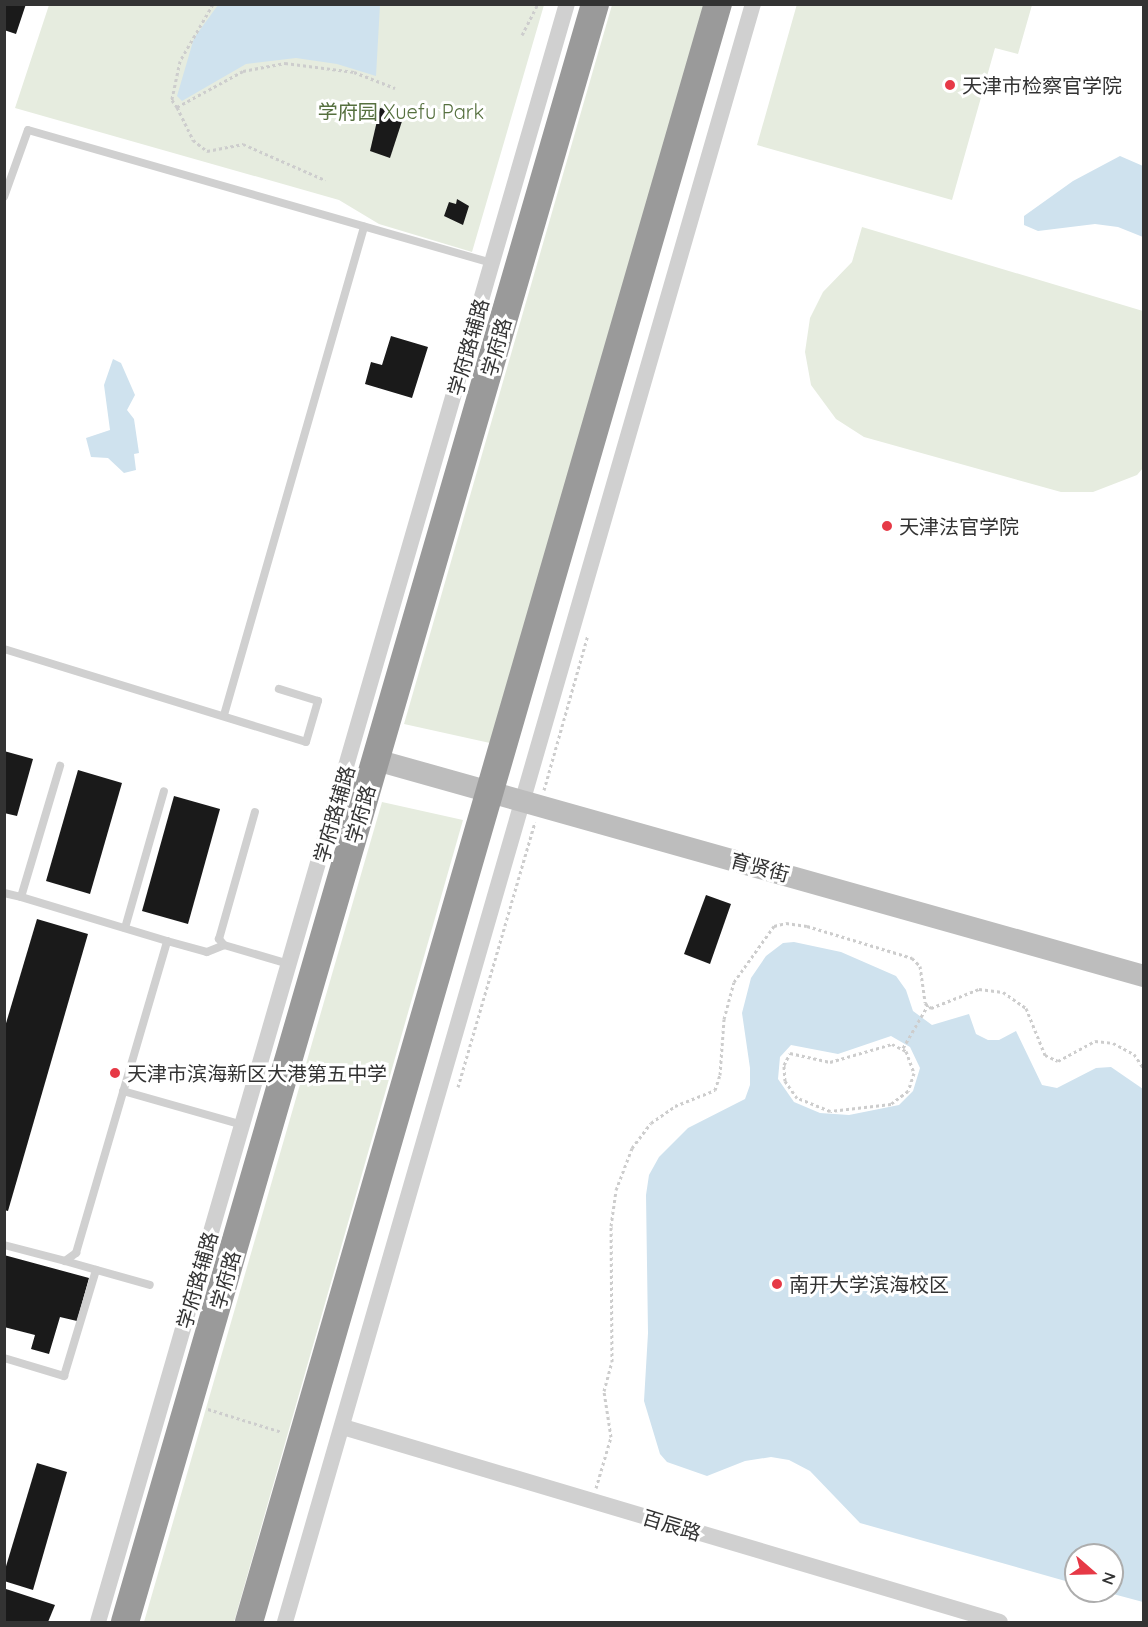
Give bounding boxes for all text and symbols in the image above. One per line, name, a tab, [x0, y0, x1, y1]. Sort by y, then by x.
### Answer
place label: 天津市检察官学院	[962, 73, 1122, 97]
marker: 天津市检察官学院	[943, 78, 957, 92]
park label: 学府园 Xuefu Park	[318, 99, 484, 123]
street label: 学府路辅路	[443, 296, 493, 398]
street label: 学府路	[476, 315, 516, 379]
place label: 天津法官学院	[899, 514, 1019, 538]
marker: 天津法官学院	[880, 519, 894, 533]
street label: 学府路辅路	[309, 763, 359, 865]
street label: 学府路	[340, 782, 380, 846]
street label: 育贤街	[728, 848, 792, 886]
place label: 天津市滨海新区大港第五中学	[127, 1061, 387, 1085]
marker: 天津市滨海新区大港第五中学	[108, 1066, 122, 1080]
street label: 学府路辅路	[172, 1229, 222, 1331]
street label: 学府路	[205, 1248, 245, 1312]
place label: 南开大学滨海校区	[789, 1272, 949, 1296]
marker: 南开大学滨海校区	[770, 1277, 784, 1291]
street label: 百辰路	[640, 1505, 704, 1545]
north arrow	[1064, 1543, 1124, 1603]
text: N	[1098, 1570, 1120, 1587]

